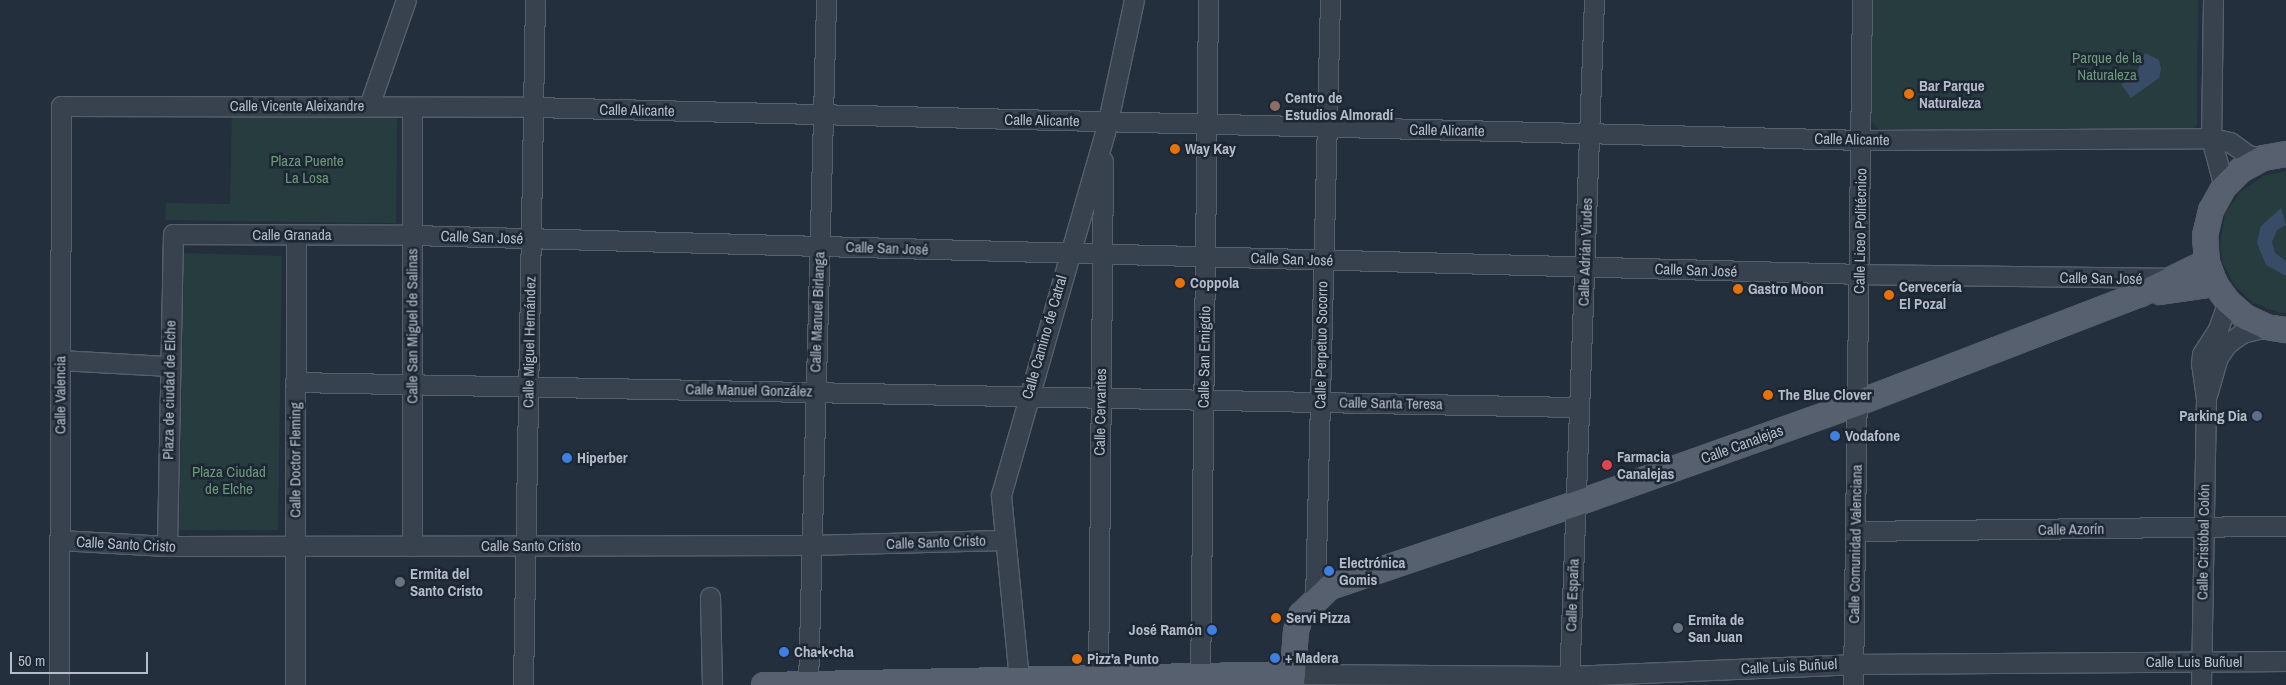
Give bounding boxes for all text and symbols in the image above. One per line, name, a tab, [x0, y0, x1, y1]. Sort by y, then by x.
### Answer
park label: Parque de la Naturaleza	[2072, 48, 2142, 83]
place label: Bar Parque Naturaleza	[1919, 76, 1985, 111]
place label: Centro de Estudios Almoradí	[1285, 88, 1394, 123]
marker: Bar Parque Naturaleza	[1903, 88, 1915, 100]
street label: Calle Vicente Aleixandre	[229, 97, 365, 115]
street label: Calle Alicante	[599, 100, 675, 120]
marker: Centro de Estudios Almoradí	[1269, 100, 1281, 112]
street label: Calle Alicante	[1004, 110, 1080, 130]
street label: Calle Alicante	[1409, 120, 1485, 140]
street label: Calle Alicante	[1814, 129, 1890, 149]
place label: Way Kay	[1185, 140, 1236, 158]
marker: Way Kay	[1169, 143, 1181, 155]
park label: Plaza Puente La Losa	[270, 151, 344, 186]
street label: Calle Liceo Politécnico	[1850, 168, 1870, 294]
street label: Calle Adrián Viudes	[1574, 197, 1596, 307]
street label: Calle Granada	[252, 226, 332, 244]
street label: Calle San José	[440, 227, 524, 247]
street label: Calle San José	[845, 238, 929, 258]
street label: Calle San Miguel de Salinas	[403, 248, 421, 404]
street label: Calle San José	[1250, 249, 1334, 269]
street label: Calle Manuel Birlanga	[806, 251, 828, 373]
street label: Calle San José	[1654, 260, 1738, 280]
street label: Calle San José	[2059, 268, 2143, 288]
street label: Calle Camino de Catral	[1018, 273, 1070, 401]
place label: Coppola	[1190, 274, 1239, 292]
street label: Calle Miguel Hernández	[519, 276, 539, 408]
marker: Coppola	[1174, 277, 1186, 289]
place label: Cervecería El Pozal	[1899, 277, 1962, 312]
place label: Gastro Moon	[1748, 280, 1824, 298]
street label: Calle Perpetuo Socorro	[1311, 281, 1331, 409]
marker: Gastro Moon	[1732, 283, 1744, 295]
marker: Cervecería El Pozal	[1883, 289, 1895, 301]
street label: Calle San Emigdio	[1194, 306, 1214, 408]
street label: Plaza de ciudad de Elche	[159, 320, 179, 460]
street label: Calle Valencia	[51, 356, 69, 434]
street label: Calle Cervantes	[1090, 368, 1110, 456]
street label: Calle Manuel González	[685, 380, 813, 400]
place label: The Blue Clover	[1778, 386, 1872, 404]
marker: The Blue Clover	[1762, 389, 1774, 401]
street label: Calle Santa Teresa	[1339, 393, 1443, 413]
street label: Calle Doctor Fleming	[286, 402, 304, 518]
place label: Parking Dia	[2179, 407, 2247, 425]
marker: Parking Dia	[2251, 410, 2263, 422]
street label: Calle Canalejas	[1698, 421, 1786, 467]
place label: Vodafone	[1845, 427, 1900, 445]
marker: Vodafone	[1829, 430, 1841, 442]
place label: Farmacia Canalejas	[1617, 447, 1674, 482]
place label: Hiperber	[577, 449, 628, 467]
marker: Hiperber	[561, 452, 573, 464]
marker: Farmacia Canalejas	[1601, 459, 1613, 471]
park label: Plaza Ciudad de Elche	[192, 462, 266, 497]
street label: Calle Comunidad Valenciana	[1845, 464, 1865, 624]
street label: Calle Cristóbal Colón	[2193, 484, 2213, 600]
street label: Calle Azorín	[2037, 519, 2105, 539]
street label: Calle Santo Cristo	[886, 531, 986, 553]
street label: Calle Santo Cristo	[76, 532, 176, 556]
street label: Calle Santo Cristo	[481, 537, 581, 555]
place label: Electrónica Gomis	[1339, 553, 1405, 588]
street label: Calle España	[1562, 558, 1582, 632]
place label: Ermita del Santo Cristo	[410, 564, 483, 599]
marker: Electrónica Gomis	[1323, 565, 1335, 577]
marker: Ermita del Santo Cristo	[394, 576, 406, 588]
place label: Servi Pizza	[1286, 609, 1350, 627]
place label: Ermita de San Juan	[1688, 610, 1744, 645]
marker: Servi Pizza	[1270, 612, 1282, 624]
place label: José Ramón	[1129, 621, 1202, 639]
marker: Ermita de San Juan	[1672, 622, 1684, 634]
marker: José Ramón	[1206, 624, 1218, 636]
scale bar	[12, 642, 150, 674]
place label: Cha•k•cha	[794, 643, 854, 661]
marker: Cha•k•cha	[778, 646, 790, 658]
place label: + Madera	[1285, 649, 1339, 667]
text: 50 m	[18, 650, 45, 671]
place label: Pizz'a Punto	[1087, 650, 1159, 668]
marker: + Madera	[1269, 652, 1281, 664]
marker: Pizz'a Punto	[1071, 653, 1083, 665]
street label: Calle Luis Buñuel	[2146, 653, 2242, 671]
street label: Calle Luis Buñuel	[1740, 654, 1838, 678]

